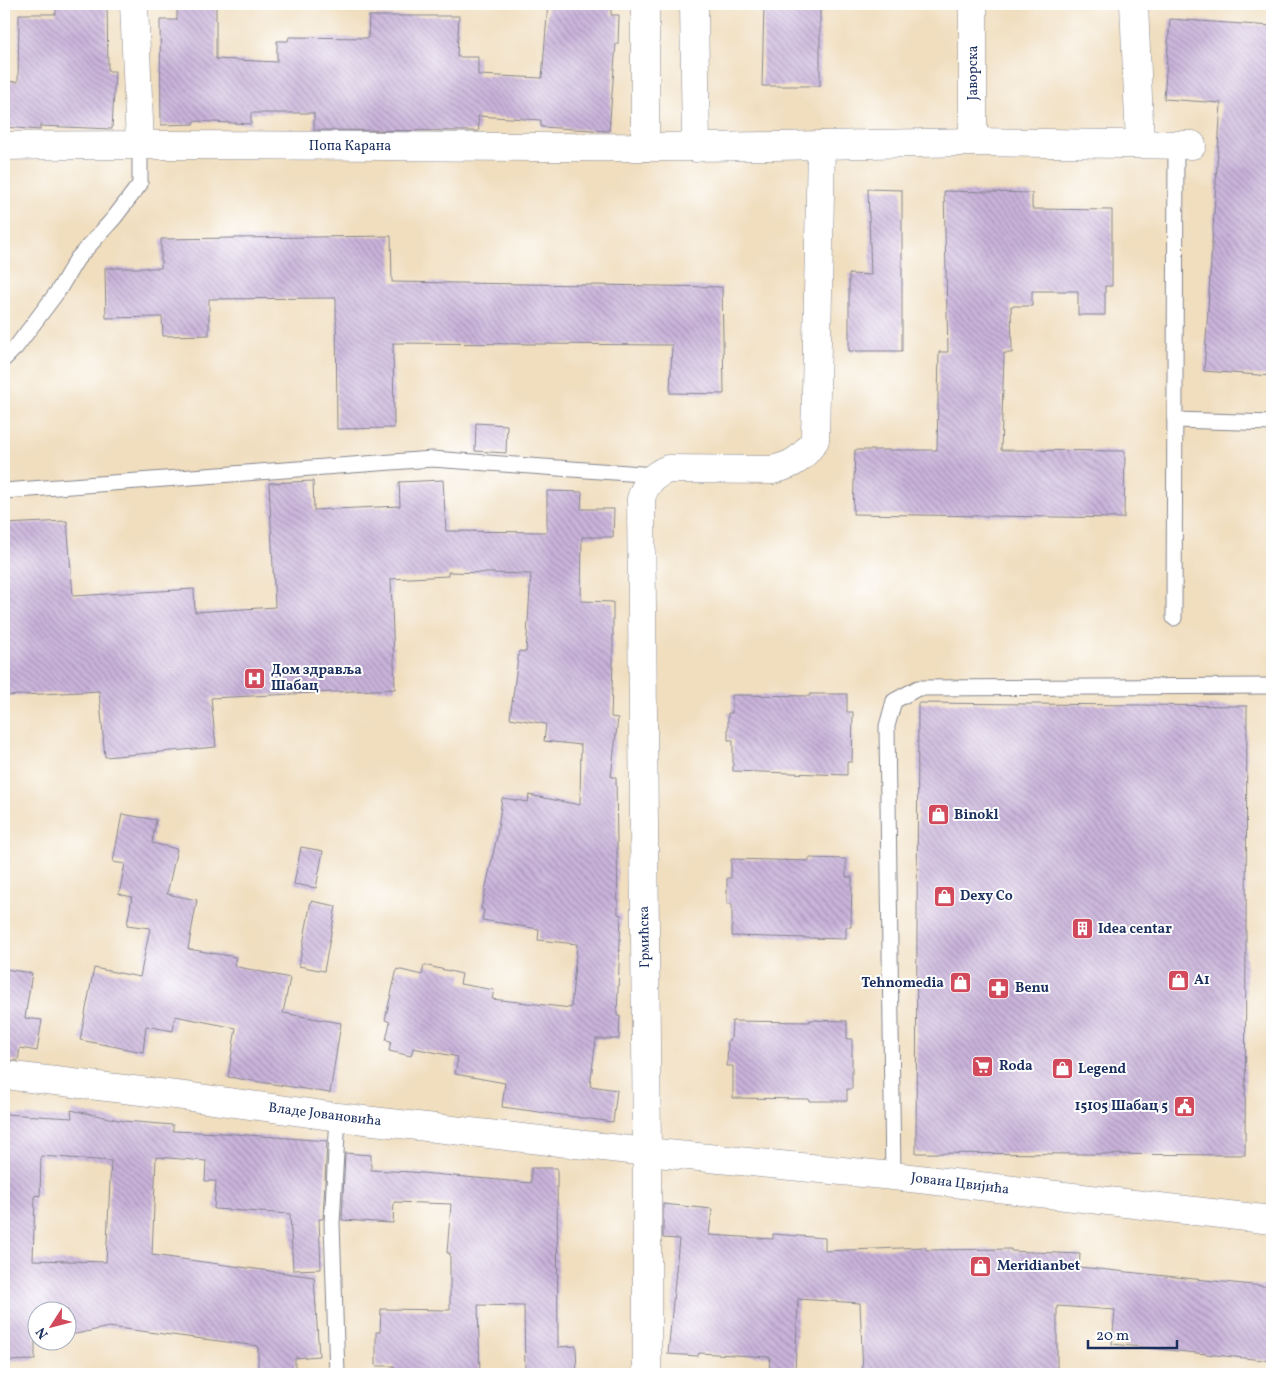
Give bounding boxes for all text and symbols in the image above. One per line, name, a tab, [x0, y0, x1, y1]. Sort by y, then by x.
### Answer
street label: Јаворска	[964, 46, 983, 100]
street label: Попа Карана	[309, 137, 391, 156]
place label: Дом здравља Шабац	[271, 661, 362, 696]
hospital icon: Дом здравља Шабац	[243, 666, 267, 690]
shop icon: Binokl	[926, 803, 950, 827]
place label: Binokl	[954, 806, 999, 825]
shop icon: Dexy Co	[932, 884, 956, 908]
place label: Dexy Co	[960, 887, 1013, 906]
street label: Грмићска	[635, 906, 655, 968]
building icon: Idea centar	[1070, 917, 1094, 941]
place label: Idea centar	[1098, 920, 1172, 939]
shop icon: A1	[1166, 968, 1190, 992]
shop icon: Tehnomedia	[948, 971, 972, 995]
place label: A1	[1194, 971, 1210, 990]
place label: Tehnomedia	[861, 974, 944, 993]
pharmacy icon: Benu	[987, 976, 1011, 1000]
place label: Benu	[1015, 979, 1050, 998]
supermarket icon: Roda	[971, 1054, 995, 1078]
place label: Roda	[999, 1057, 1033, 1076]
shop icon: Legend	[1050, 1057, 1074, 1081]
place label: Legend	[1078, 1060, 1126, 1079]
public building icon: 15105 Шабац 5	[1172, 1094, 1196, 1118]
place label: 15105 Шабац 5	[1075, 1097, 1168, 1116]
street label: Владе Јовановића	[267, 1099, 383, 1131]
street label: Јована Цвијића	[910, 1169, 1010, 1199]
shop icon: Meridianbet	[969, 1254, 993, 1278]
place label: Meridianbet	[997, 1257, 1080, 1276]
north arrow	[28, 1300, 78, 1350]
scale bar	[1088, 1318, 1177, 1350]
text: N	[32, 1323, 53, 1342]
text: 20 m	[1096, 1326, 1129, 1347]

